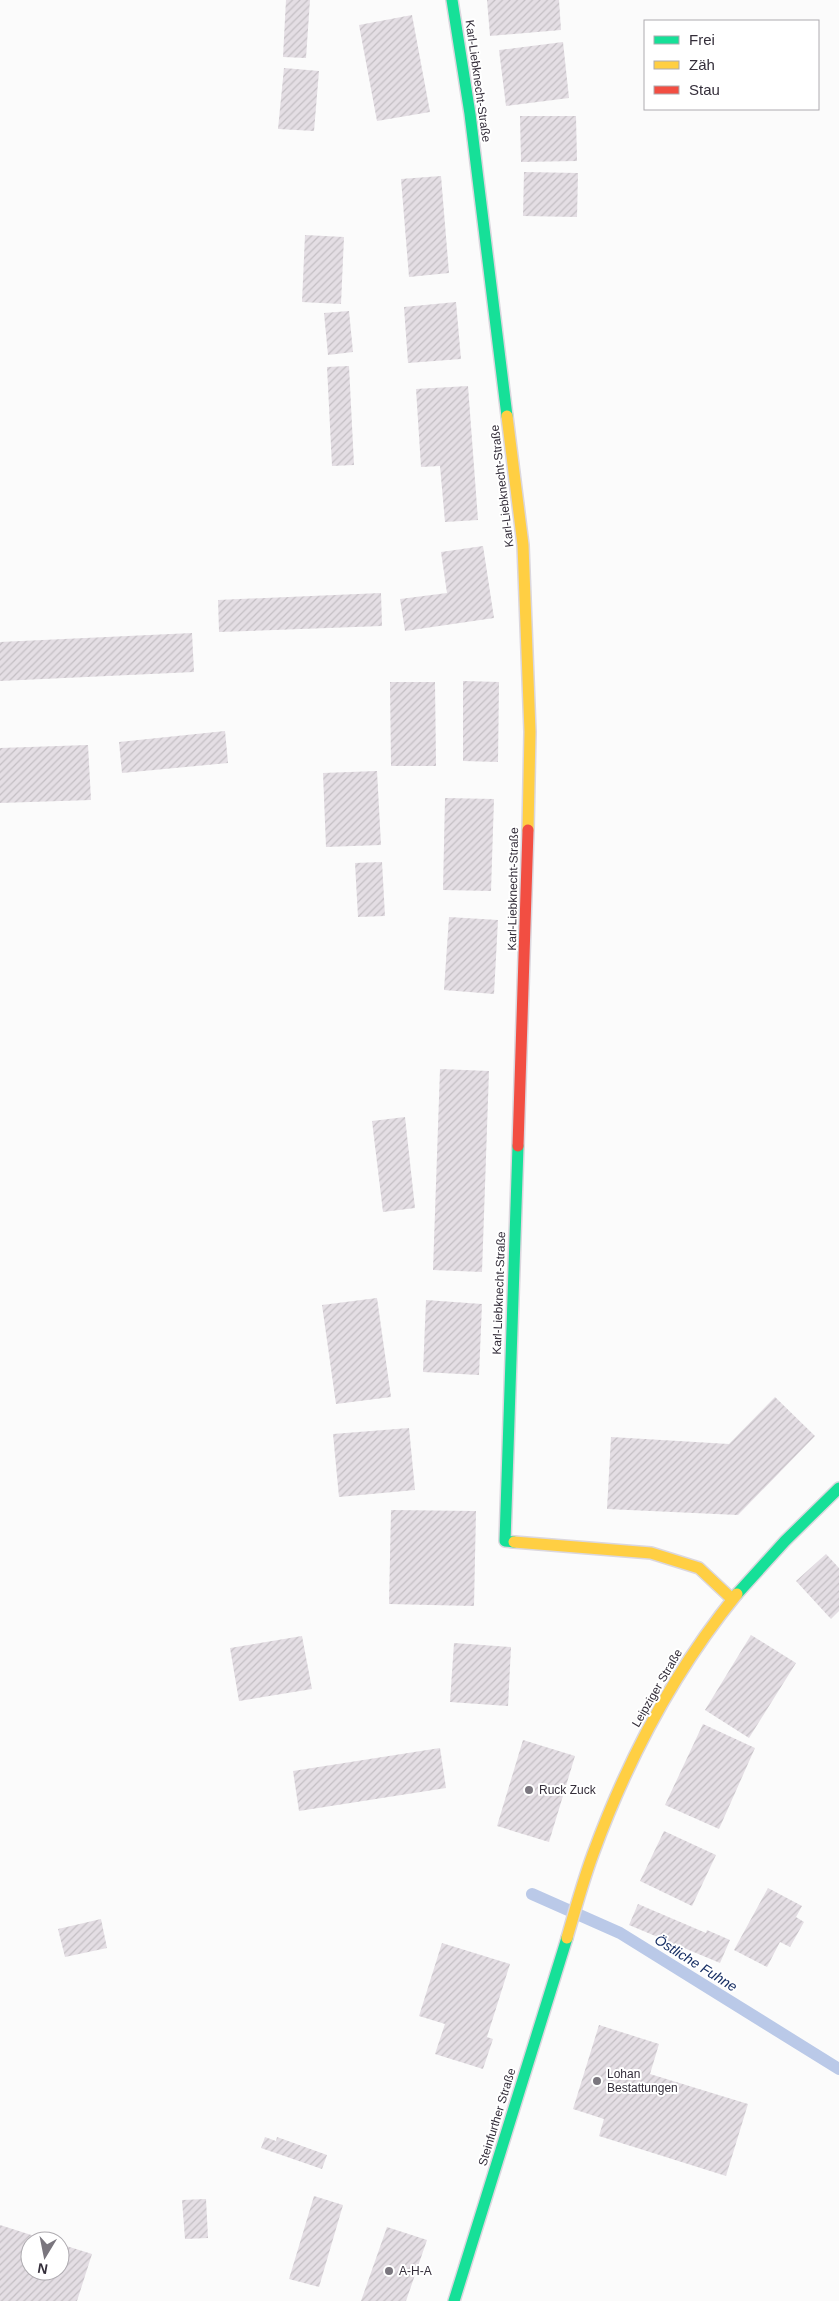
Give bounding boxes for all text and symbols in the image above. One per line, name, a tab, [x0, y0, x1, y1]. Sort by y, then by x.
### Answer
street label: Karl-Liebknecht-Straße	[462, 19, 494, 143]
legend	[644, 20, 819, 110]
text: Frei	[689, 31, 715, 48]
text: Zäh	[689, 56, 715, 73]
text: Stau	[689, 81, 720, 98]
street label: Karl-Liebknecht-Straße	[487, 424, 516, 548]
street label: Karl-Liebknecht-Straße	[505, 827, 521, 951]
street label: Karl-Liebknecht-Straße	[490, 1231, 508, 1355]
street label: Leipziger Straße	[629, 1646, 685, 1730]
place label: Ruck Zuck	[539, 1783, 597, 1797]
marker: Ruck Zuck	[523, 1784, 535, 1796]
water label: Östliche Fuhne	[652, 1930, 741, 1995]
street label: Steinfurther Straße	[475, 2066, 519, 2168]
place label: Lohan Bestattungen	[607, 2067, 678, 2095]
marker: Lohan Bestattungen	[591, 2075, 603, 2087]
north arrow	[20, 2231, 70, 2281]
text: N	[36, 2260, 49, 2278]
place label: A-H-A	[399, 2264, 432, 2278]
marker: A-H-A	[383, 2265, 395, 2277]

